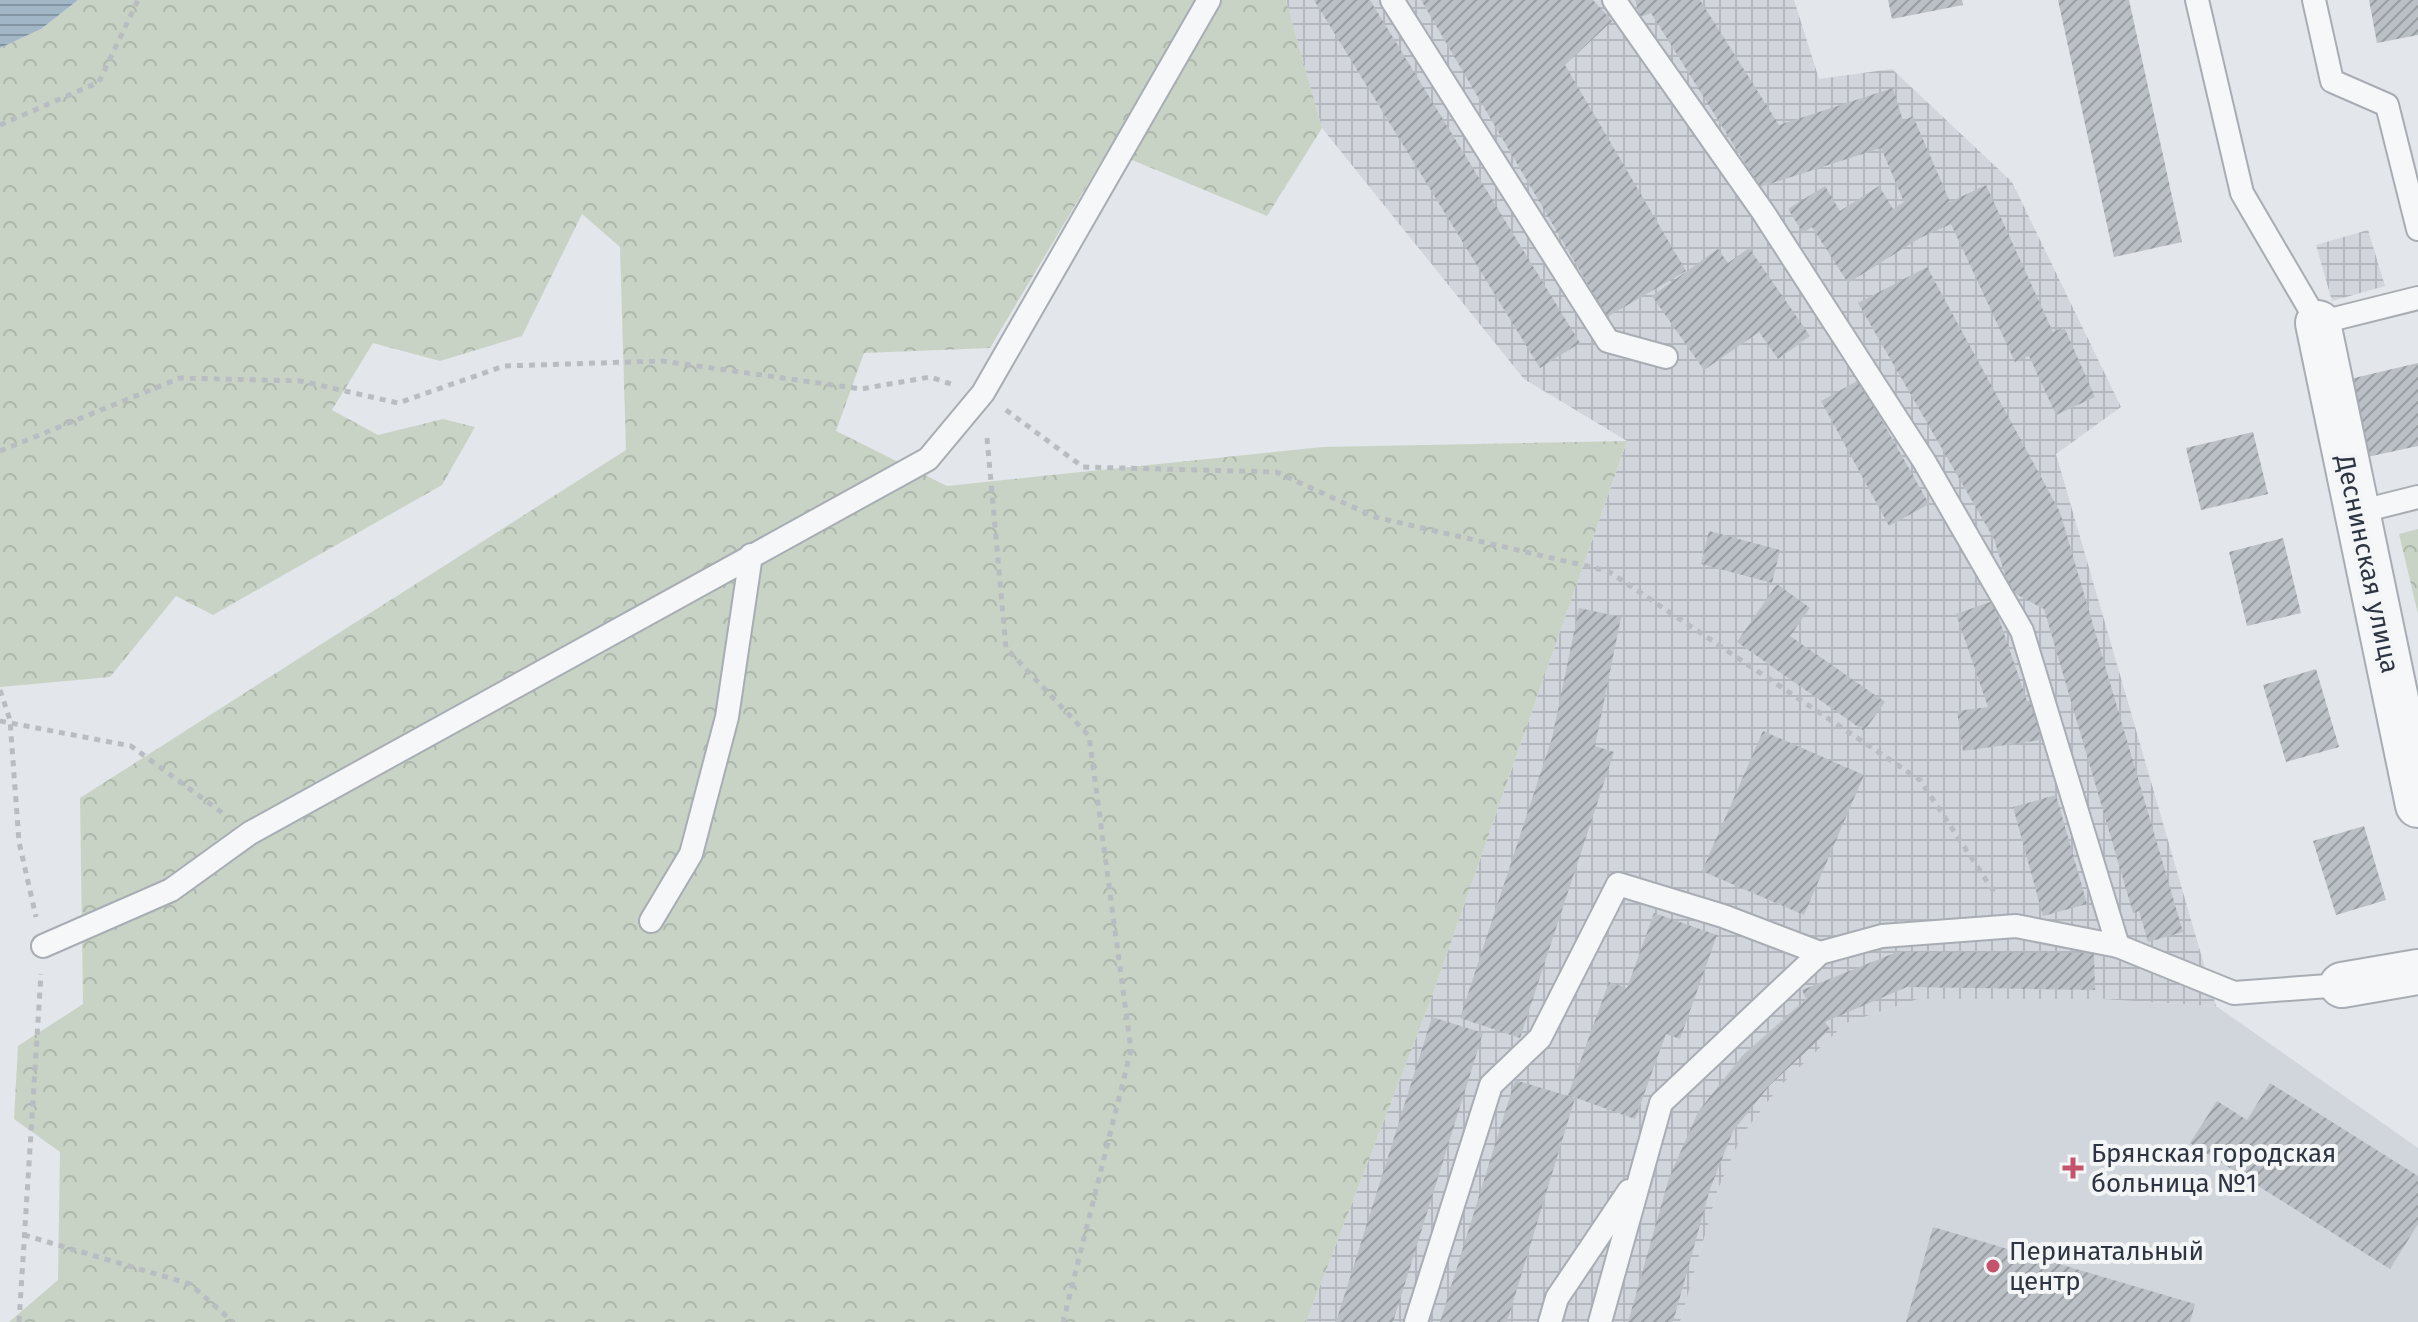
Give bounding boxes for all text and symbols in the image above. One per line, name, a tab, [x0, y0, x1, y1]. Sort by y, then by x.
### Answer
street label: Деснинская улица	[2329, 451, 2406, 676]
place label: Брянская городская больница №1	[2091, 1138, 2336, 1199]
marker: Брянская городская больница №1	[2062, 1157, 2084, 1179]
place label: Перинатальный центр	[2009, 1236, 2204, 1297]
marker: Перинатальный центр	[1984, 1257, 2002, 1275]

